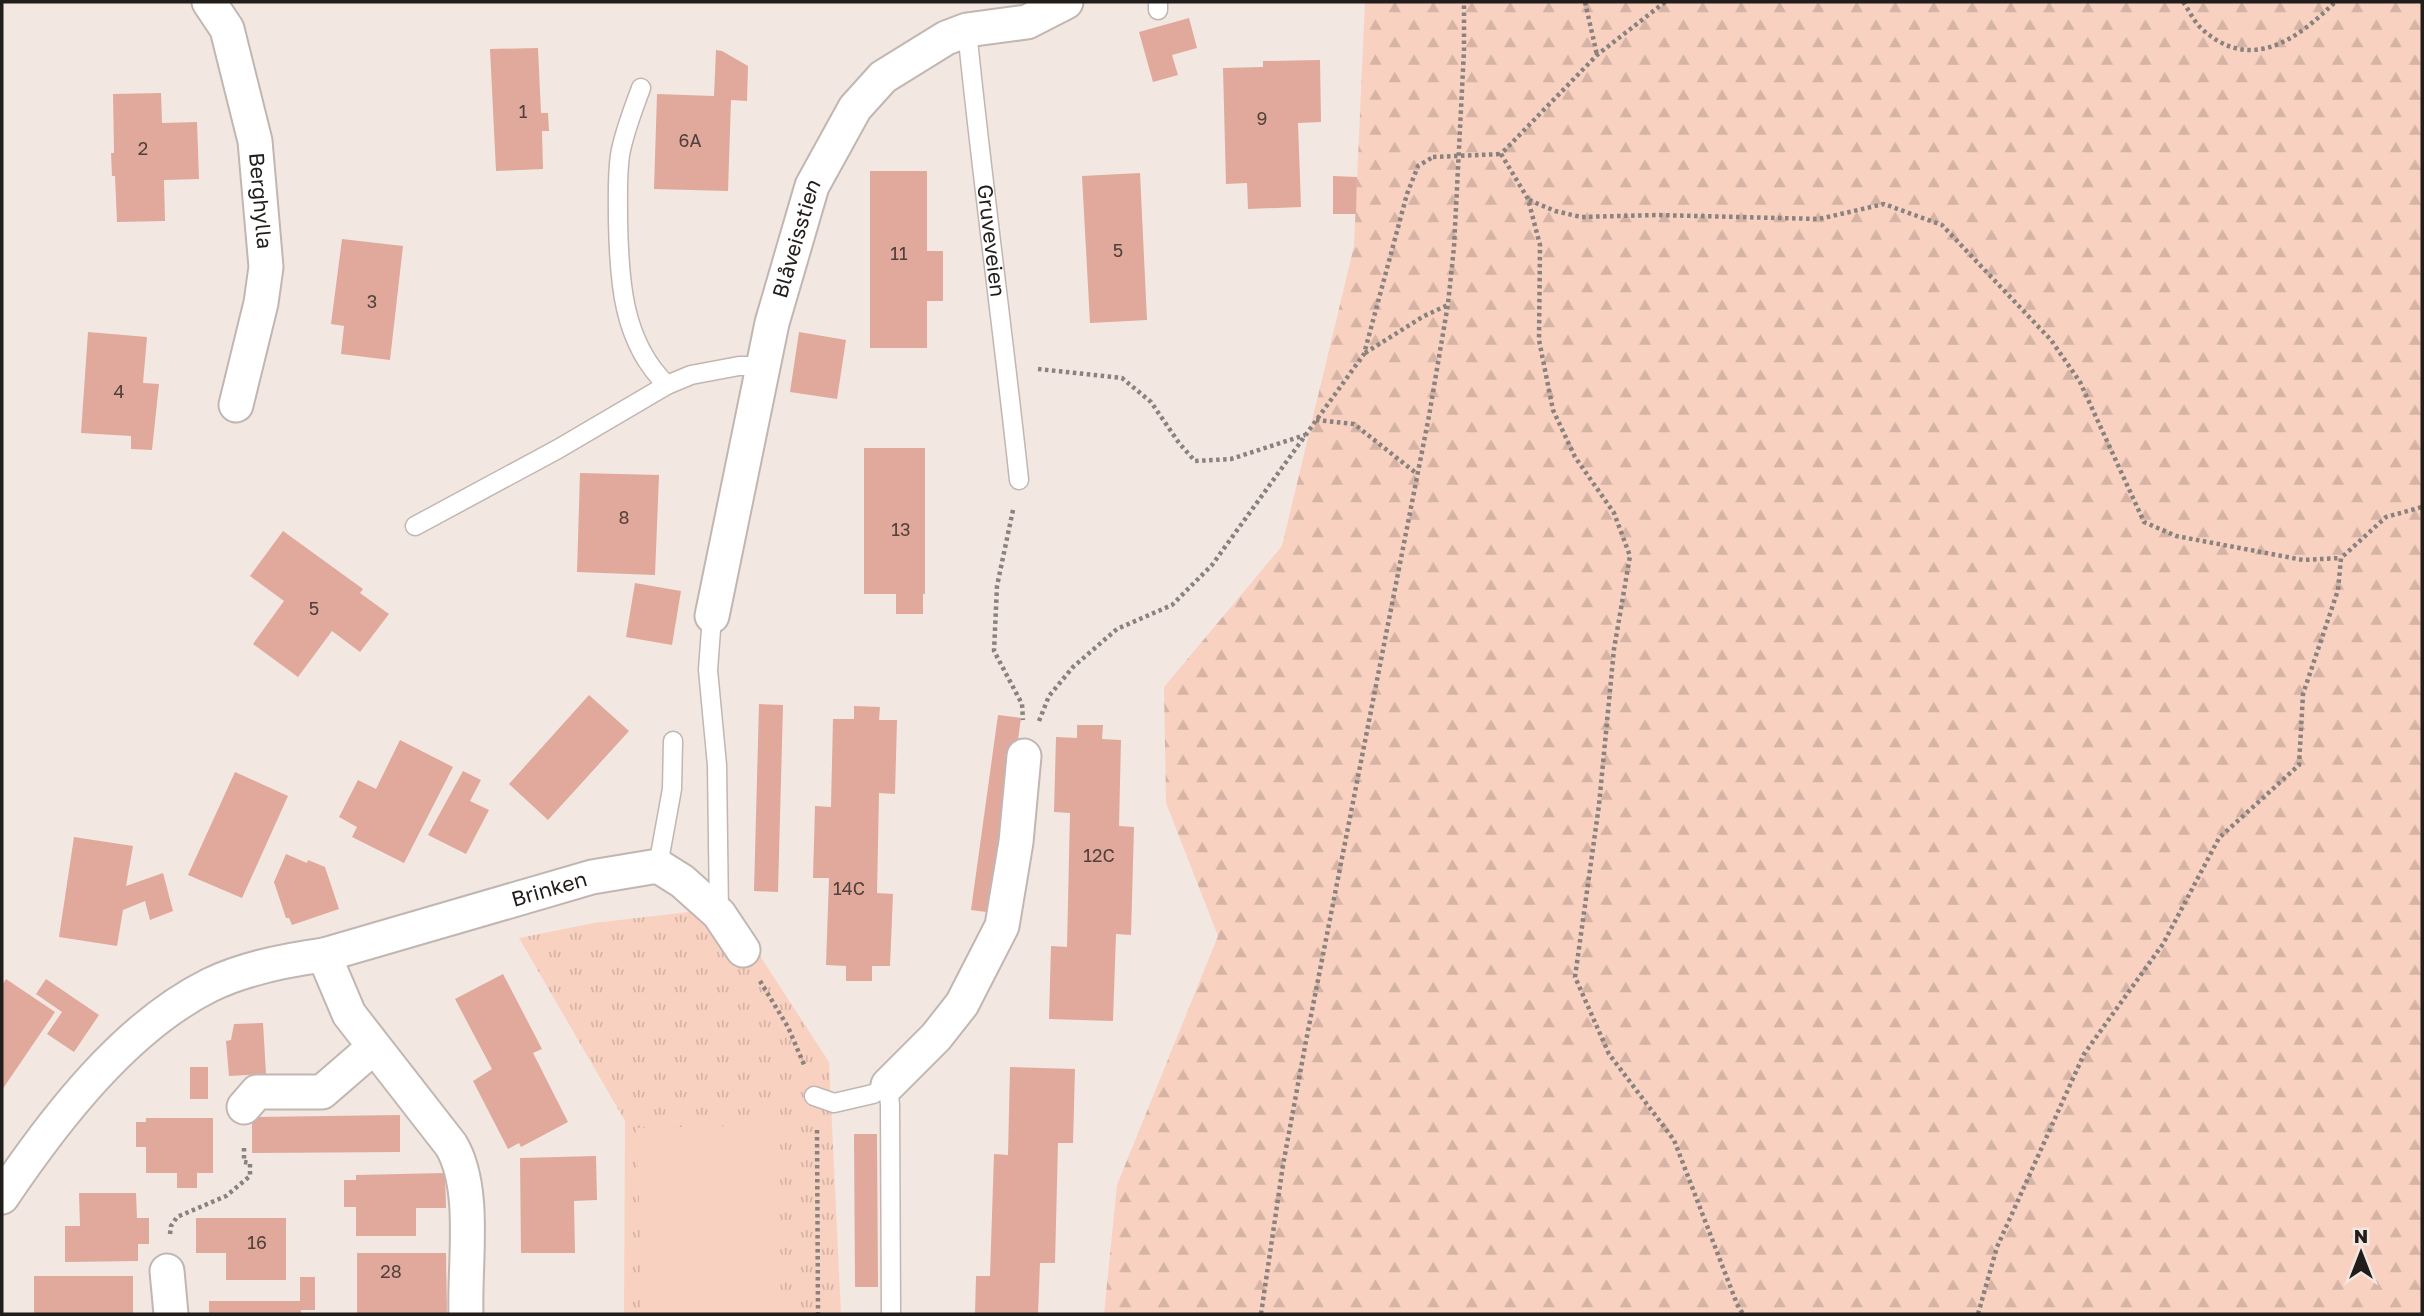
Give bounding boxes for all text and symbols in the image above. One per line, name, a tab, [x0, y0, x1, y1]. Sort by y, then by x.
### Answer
house number: 1	[519, 100, 528, 122]
house number: 9	[1257, 107, 1267, 129]
house number: 6A	[679, 129, 701, 151]
house number: 2	[138, 137, 148, 159]
street label: Berghylla	[244, 151, 278, 250]
street label: Blåveisstien	[766, 173, 826, 301]
street label: Gruveveien	[972, 183, 1012, 298]
house number: 5	[1113, 239, 1123, 261]
house number: 11	[890, 242, 908, 264]
house number: 3	[367, 290, 377, 312]
house number: 4	[114, 380, 125, 402]
house number: 8	[619, 506, 629, 528]
house number: 13	[891, 518, 911, 540]
house number: 5	[309, 597, 319, 619]
house number: 12C	[1083, 844, 1115, 866]
street label: Brinken	[508, 865, 590, 912]
house number: 14C	[833, 877, 865, 899]
north arrow	[2326, 1218, 2396, 1288]
text: N	[2354, 1224, 2368, 1247]
house number: 16	[247, 1231, 267, 1253]
house number: 28	[380, 1260, 402, 1282]

